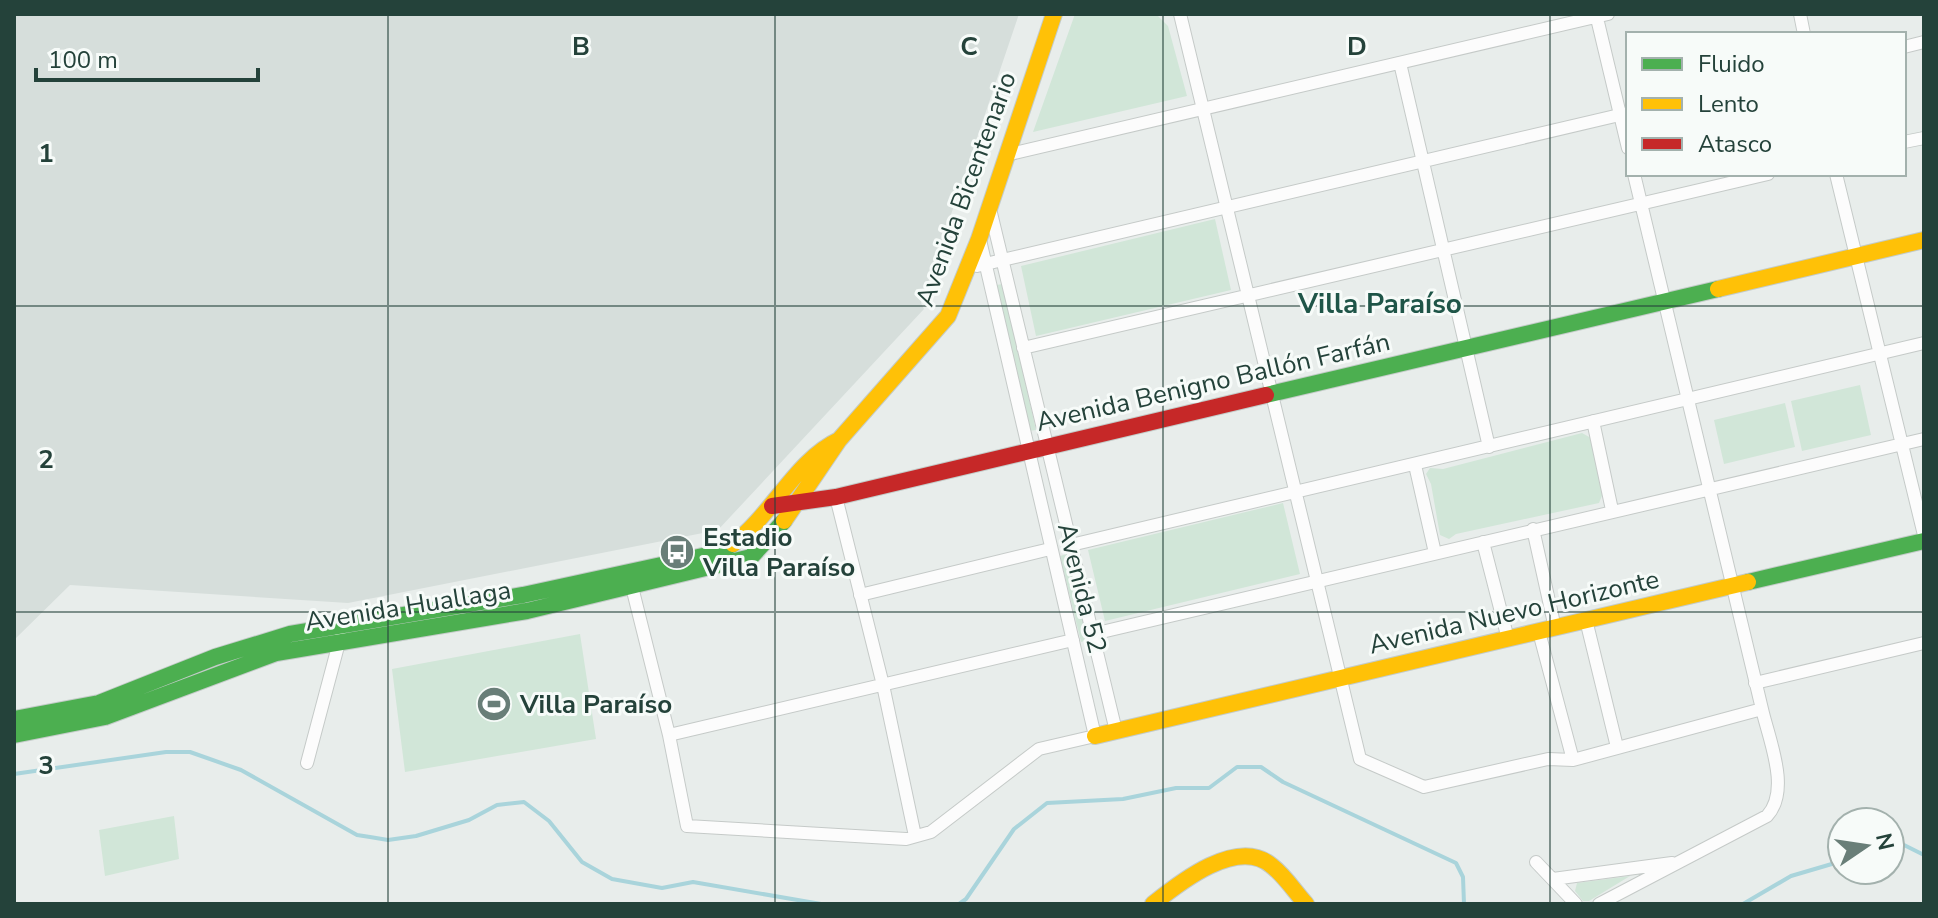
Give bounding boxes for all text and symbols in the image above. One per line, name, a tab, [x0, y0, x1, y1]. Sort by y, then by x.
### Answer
text: B	[572, 29, 590, 64]
text: C	[960, 29, 978, 64]
text: D	[1347, 29, 1367, 64]
scale bar	[36, 32, 258, 82]
legend	[1626, 32, 1906, 176]
text: 100 m	[48, 44, 118, 76]
text: Fluido	[1698, 48, 1765, 80]
street label: Avenida Bicentenario	[907, 67, 1025, 311]
text: Lento	[1698, 88, 1759, 120]
text: Atasco	[1698, 128, 1772, 160]
text: 1	[38, 136, 54, 171]
district label: Villa Paraíso	[1297, 285, 1462, 323]
street label: Avenida Benigno Ballón Farfán	[1033, 324, 1393, 440]
text: 2	[38, 442, 54, 477]
street label: Avenida 52	[1049, 519, 1115, 657]
place label: Estadio Villa Paraíso	[702, 520, 855, 585]
bus stop icon: Estadio Villa Paraíso	[658, 533, 696, 571]
street label: Avenida Nuevo Horizonte	[1365, 562, 1663, 662]
street label: Avenida Huallaga	[303, 572, 513, 640]
sports icon: Villa Paraíso	[475, 685, 513, 723]
place label: Villa Paraíso	[519, 687, 672, 722]
text: 3	[38, 748, 54, 783]
north arrow	[1826, 806, 1906, 886]
text: N	[1868, 830, 1901, 853]

